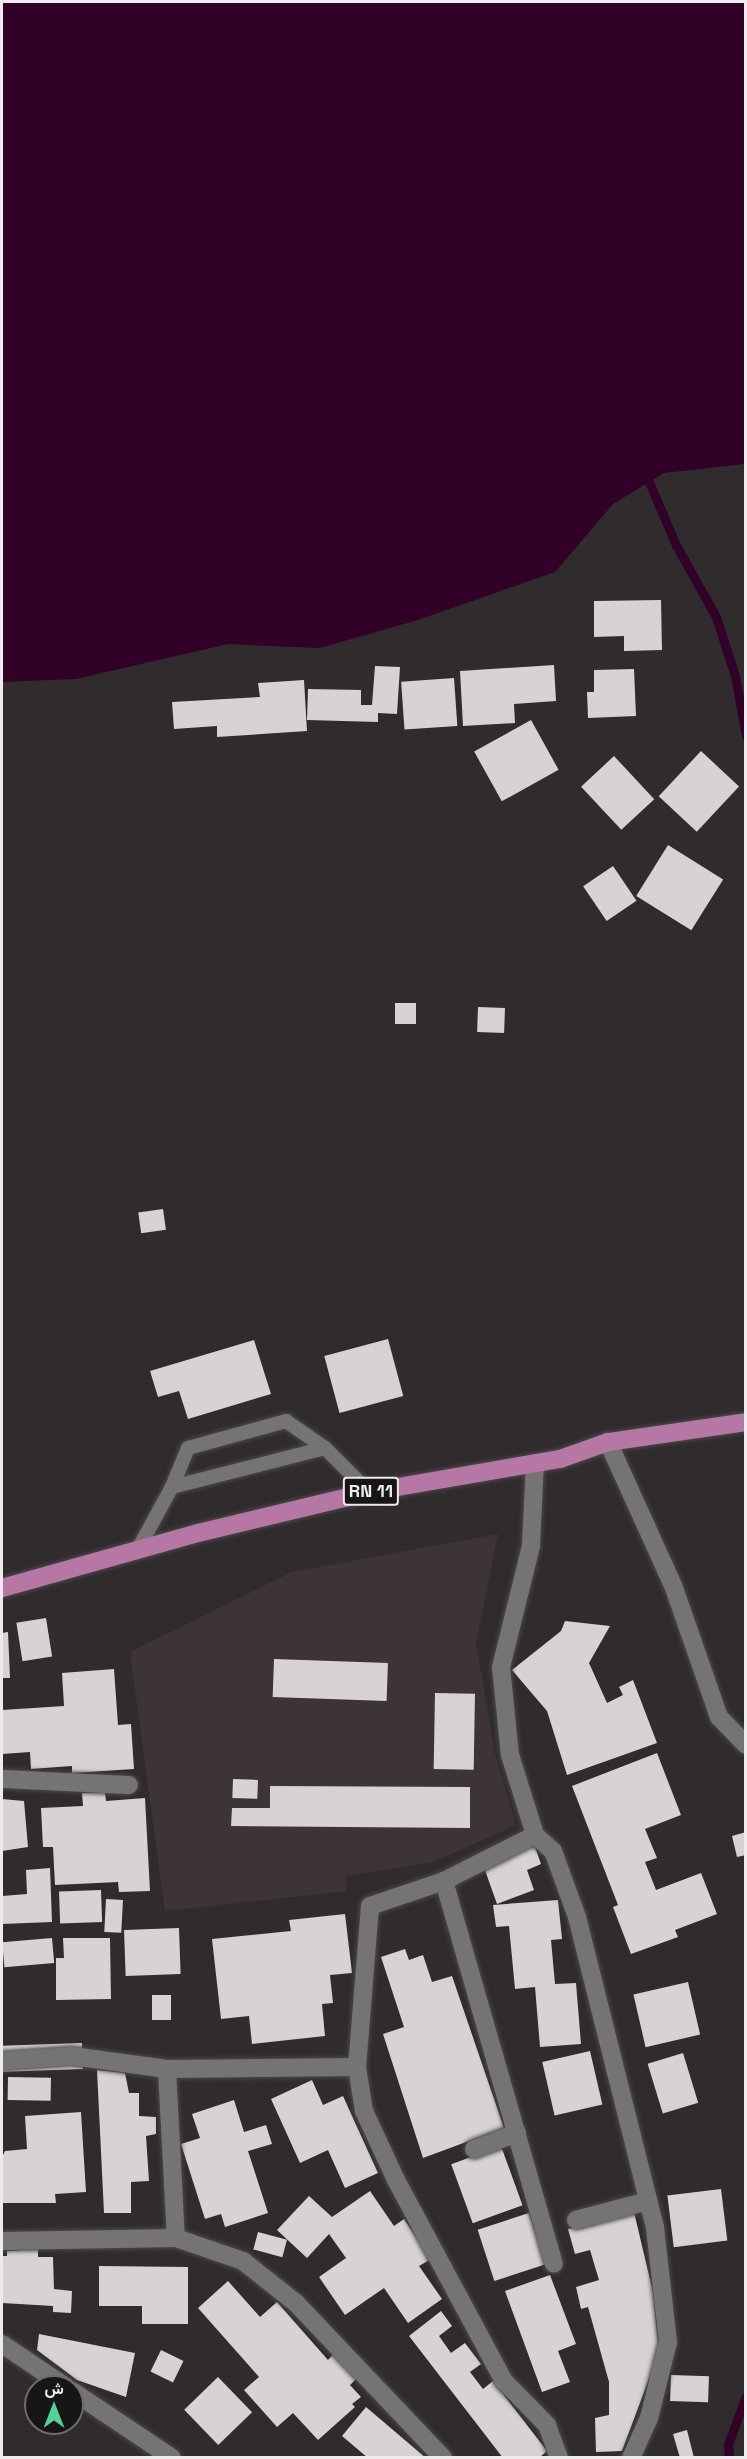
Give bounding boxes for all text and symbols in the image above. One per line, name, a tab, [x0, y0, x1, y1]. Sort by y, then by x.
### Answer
road number: RN 11	[342, 1476, 400, 1506]
north arrow	[24, 2375, 84, 2435]
text: ش	[44, 2378, 64, 2399]

